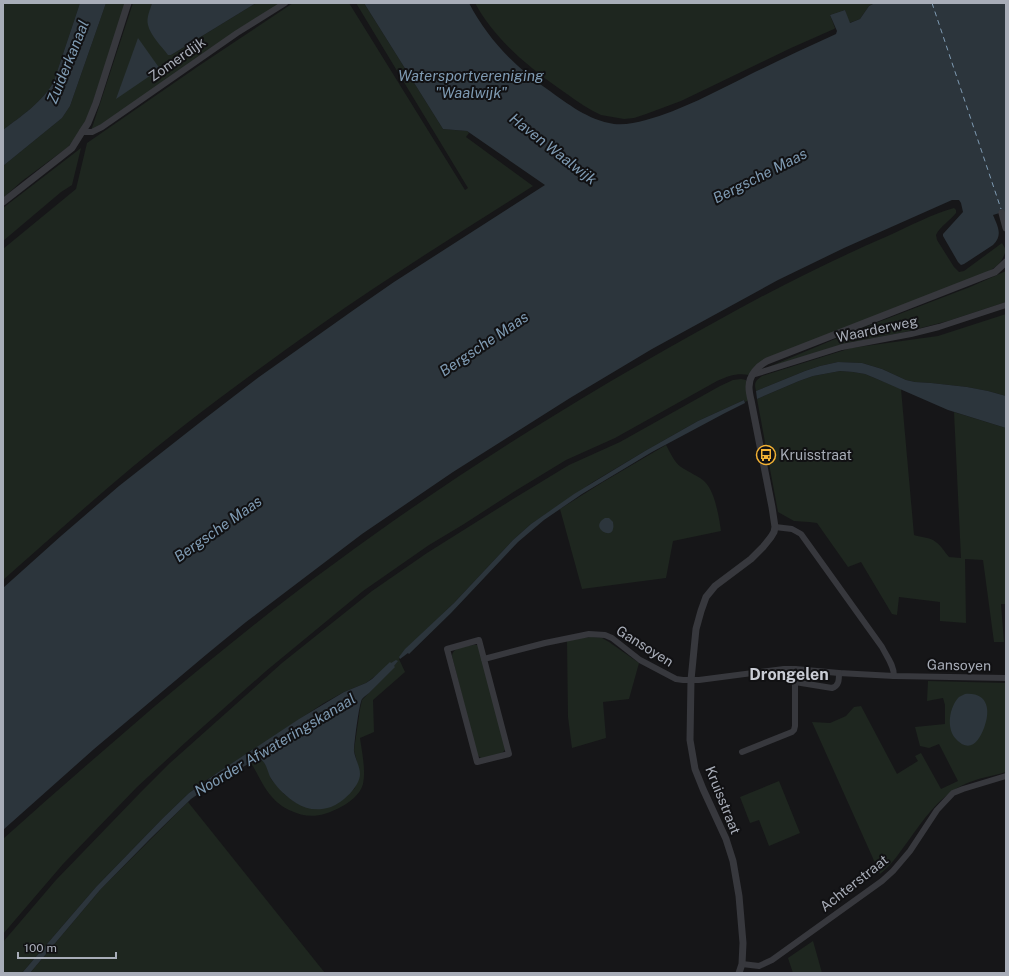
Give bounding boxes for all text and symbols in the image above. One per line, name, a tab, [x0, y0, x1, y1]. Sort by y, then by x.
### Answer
water label: Zuiderkanaal	[43, 18, 92, 106]
street label: Zomerdijk	[146, 34, 209, 84]
water label: Watersportvereniging "Waalwijk"	[398, 67, 544, 101]
water label: Haven Waalwijk	[506, 109, 601, 188]
water label: Bergsche Maas	[710, 145, 810, 207]
water label: Bergsche Maas	[436, 308, 531, 379]
street label: Waarderweg	[835, 313, 919, 345]
bus stop icon: Kruisstraat	[755, 444, 777, 466]
place label: Kruisstraat	[780, 447, 852, 463]
water label: Bergsche Maas	[171, 492, 265, 565]
street label: Gansoyen	[614, 622, 676, 670]
street label: Gansoyen	[927, 656, 991, 674]
district label: Drongelen	[749, 665, 829, 684]
water label: Noorder Afwateringskanaal	[191, 690, 358, 799]
street label: Kruisstraat	[702, 764, 744, 836]
street label: Achterstraat	[817, 851, 891, 915]
scale bar	[18, 934, 116, 960]
text: 100 m	[24, 941, 57, 955]

